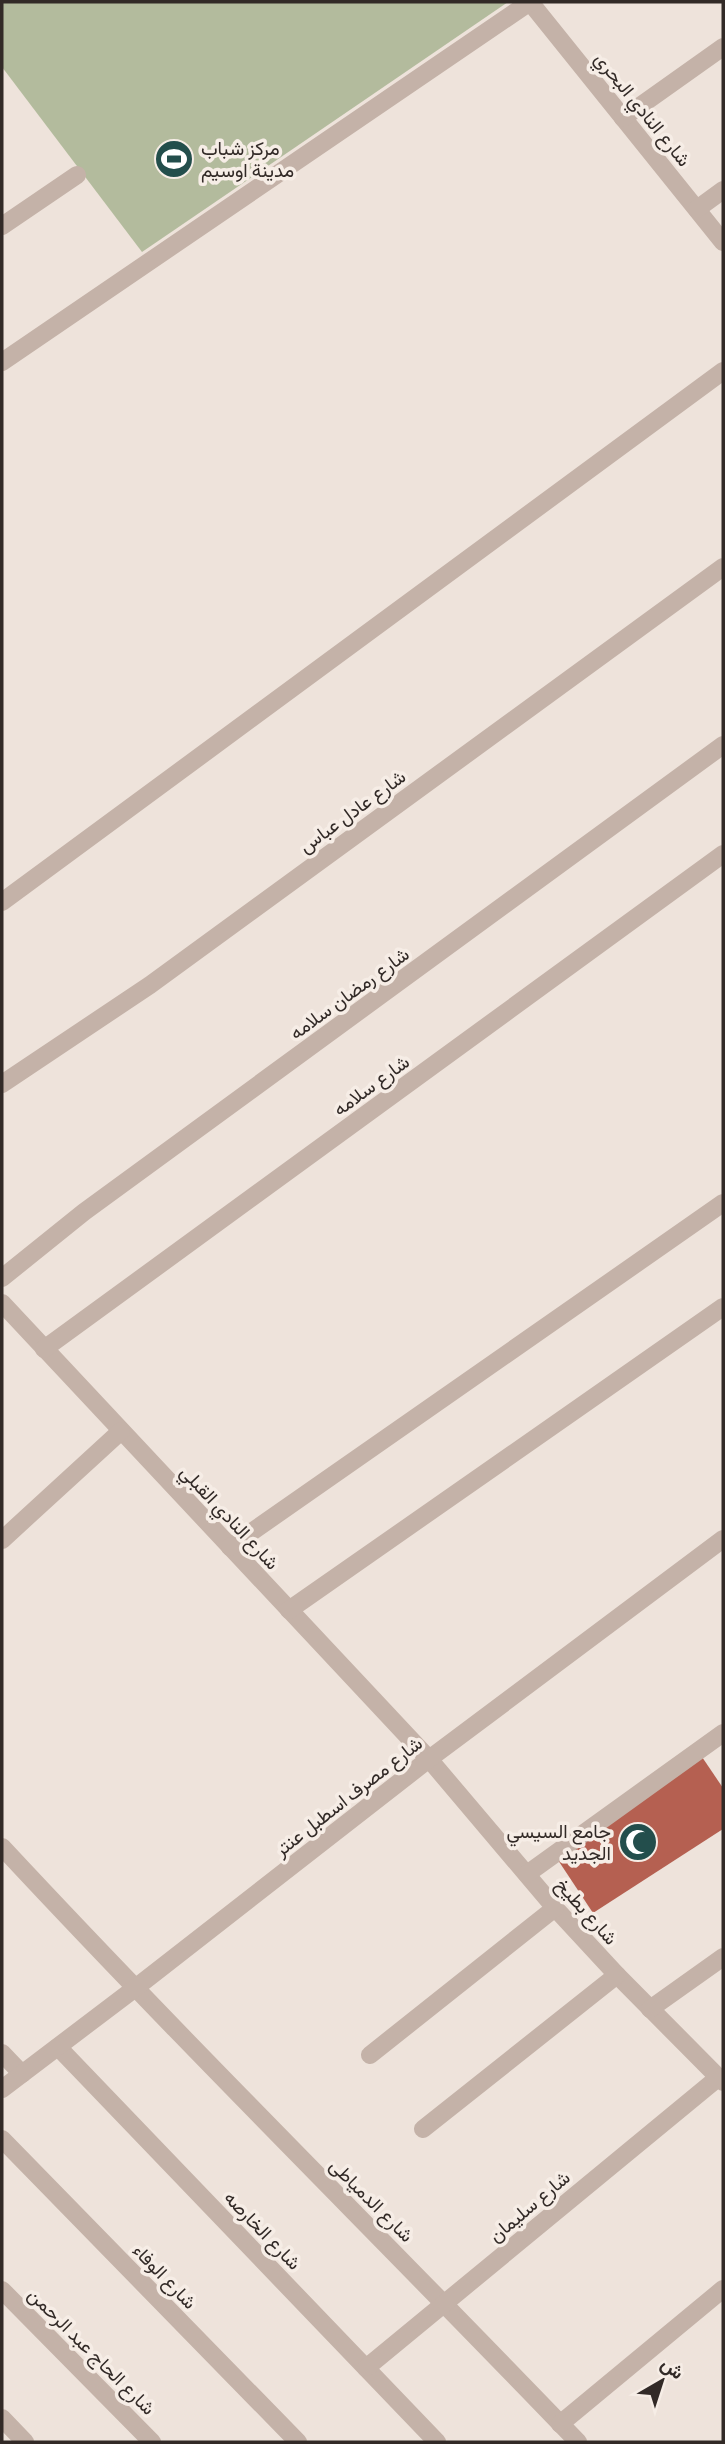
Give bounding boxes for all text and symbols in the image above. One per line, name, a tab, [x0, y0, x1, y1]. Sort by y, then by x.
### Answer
street label: شارع النادي البحري	[586, 47, 696, 174]
place label: مركز شباب مدينة اوسيم	[201, 136, 294, 183]
sports icon: مركز شباب مدينة اوسيم	[153, 138, 195, 180]
street label: شارع عادل عباس	[294, 764, 411, 859]
street label: شارع رمضان سلامه	[285, 942, 414, 1045]
street label: شارع سلامه	[328, 1049, 415, 1122]
street label: شارع النادي القبلي	[172, 1460, 285, 1577]
street label: شارع مصرف اسطبل عنتر	[268, 1731, 427, 1863]
place label: جامع السيسي الجديد	[507, 1819, 611, 1865]
mosque icon: جامع السيسي الجديد	[617, 1821, 659, 1863]
street label: شارع بطيخ	[549, 1873, 623, 1951]
street label: شارع الدمياطى	[324, 2153, 419, 2248]
street label: شارع سليمان	[483, 2165, 575, 2248]
street label: شارع الخارصه	[219, 2185, 307, 2275]
street label: شارع الوفاء	[127, 2238, 202, 2315]
street label: شارع الحاج عبد الرحمن	[23, 2282, 161, 2420]
north arrow	[627, 2346, 697, 2416]
text: ش	[656, 2351, 689, 2384]

